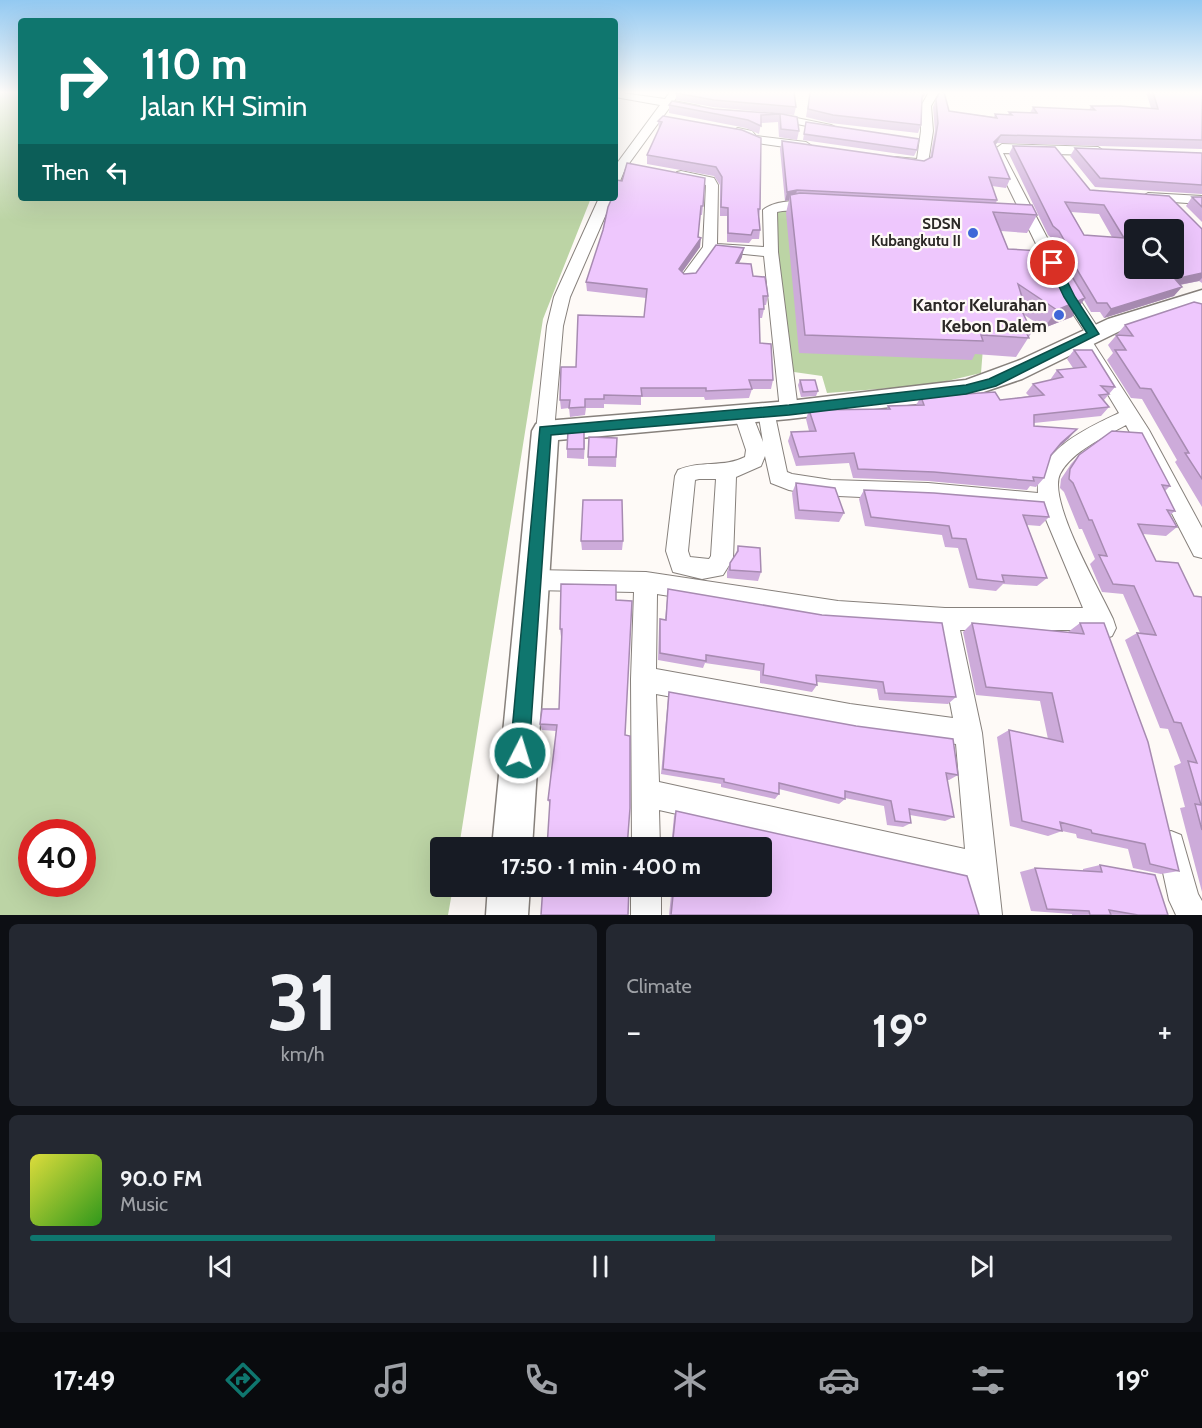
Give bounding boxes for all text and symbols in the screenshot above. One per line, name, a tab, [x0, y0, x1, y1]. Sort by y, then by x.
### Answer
text: 110 m	[141, 38, 248, 90]
icon: right	[42, 42, 120, 120]
text: Jalan KH Simin	[141, 90, 307, 123]
icon: left	[101, 156, 134, 189]
text: Then	[42, 159, 89, 186]
place label: SDSN Kubangkutu II	[871, 215, 961, 250]
map controls	[1124, 219, 1184, 279]
button: search	[1124, 219, 1184, 279]
marker: SDSN Kubangkutu II	[966, 226, 980, 240]
pin	[1027, 237, 1078, 288]
icon: arrive	[1036, 246, 1069, 279]
place label: Kantor Kelurahan Kebon Dalem	[912, 294, 1047, 337]
marker: Kantor Kelurahan Kebon Dalem	[1052, 308, 1066, 322]
position arrow	[488, 721, 552, 785]
speed limit sign: 40	[18, 819, 96, 897]
text: 17:50 · 1 min · 400 m	[501, 853, 701, 880]
text: 31	[267, 955, 338, 1050]
text: Climate	[627, 974, 692, 998]
text: 19°	[872, 1004, 927, 1058]
text: −	[627, 1011, 641, 1051]
text: +	[1157, 1011, 1172, 1051]
text: km/h	[281, 1042, 325, 1066]
text: 90.0 FM	[120, 1165, 202, 1192]
text: Music	[120, 1192, 168, 1216]
icon: previous	[204, 1250, 237, 1283]
icon: pause	[584, 1250, 617, 1283]
icon: next	[965, 1250, 998, 1283]
icon: directions	[222, 1359, 264, 1401]
icon: music	[371, 1359, 413, 1401]
icon: phone	[520, 1359, 562, 1401]
icon: climate	[669, 1359, 711, 1401]
icon: car	[818, 1359, 860, 1401]
icon: filters	[967, 1359, 1009, 1401]
text: 17:49	[53, 1364, 115, 1397]
text: 19°	[1116, 1364, 1149, 1397]

